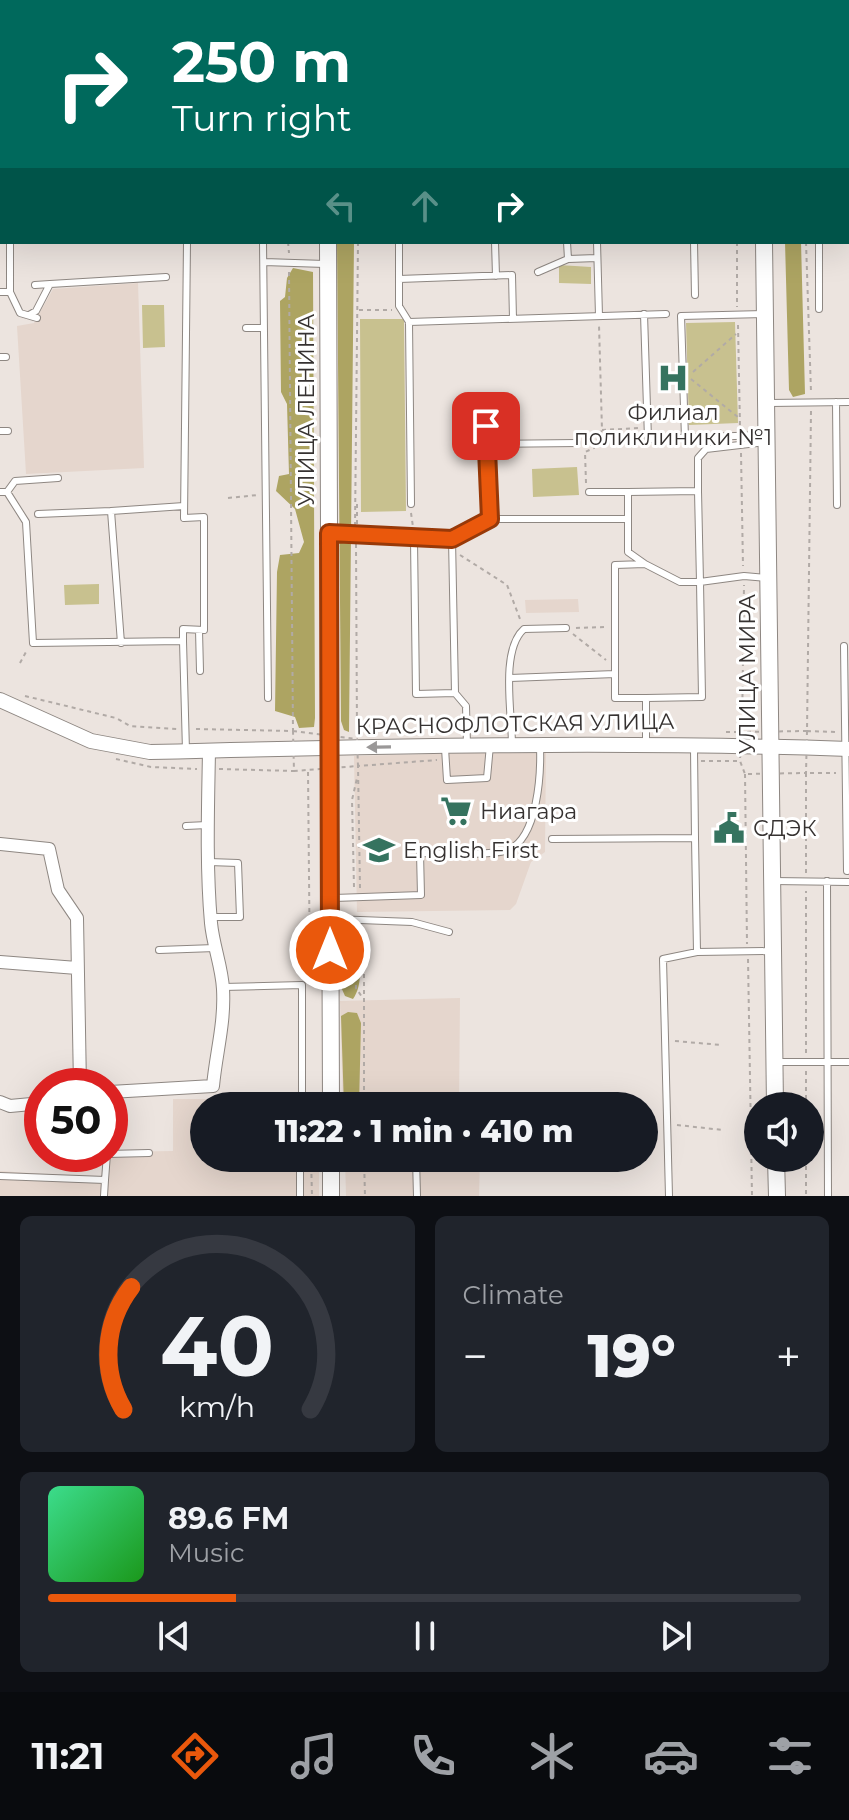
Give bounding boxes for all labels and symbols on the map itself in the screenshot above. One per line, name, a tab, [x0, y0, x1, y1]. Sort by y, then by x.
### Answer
street label: УЛИЦА ЛЕНИНА	[293, 313, 320, 506]
hospital icon: Филиал поликлиники №1	[656, 361, 690, 395]
pin	[452, 392, 520, 460]
place label: Филиал поликлиники №1	[574, 399, 772, 451]
street label: УЛИЦА МИРА	[734, 593, 761, 754]
street label: КРАСНОФЛОТСКАЯ УЛИЦА	[355, 708, 675, 740]
one-way arrow	[366, 741, 391, 753]
supermarket icon: Ниагара	[439, 794, 473, 828]
place label: Ниагара	[480, 798, 577, 825]
public building icon: СДЭК	[712, 811, 746, 845]
place label: СДЭК	[753, 815, 817, 842]
school or university icon: English First	[362, 833, 396, 867]
place label: English First	[403, 837, 539, 864]
position arrow	[288, 908, 372, 992]
speed limit sign: 50	[24, 1068, 128, 1172]

